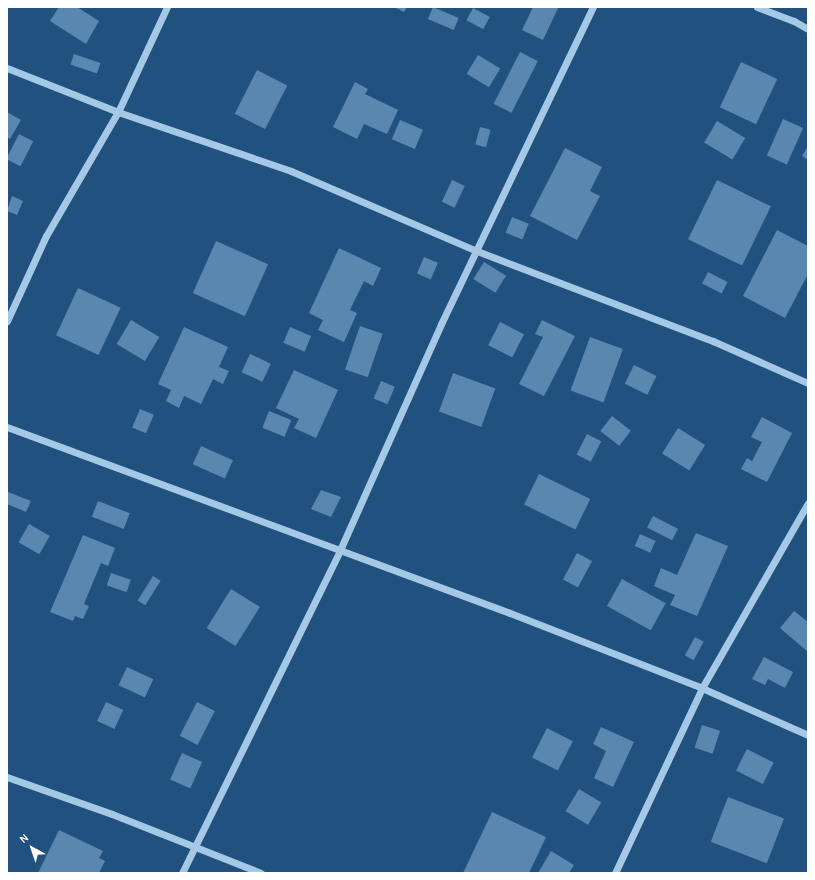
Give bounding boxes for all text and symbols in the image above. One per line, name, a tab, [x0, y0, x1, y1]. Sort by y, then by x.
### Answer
north arrow	[12, 828, 52, 868]
text: N	[17, 831, 31, 846]

